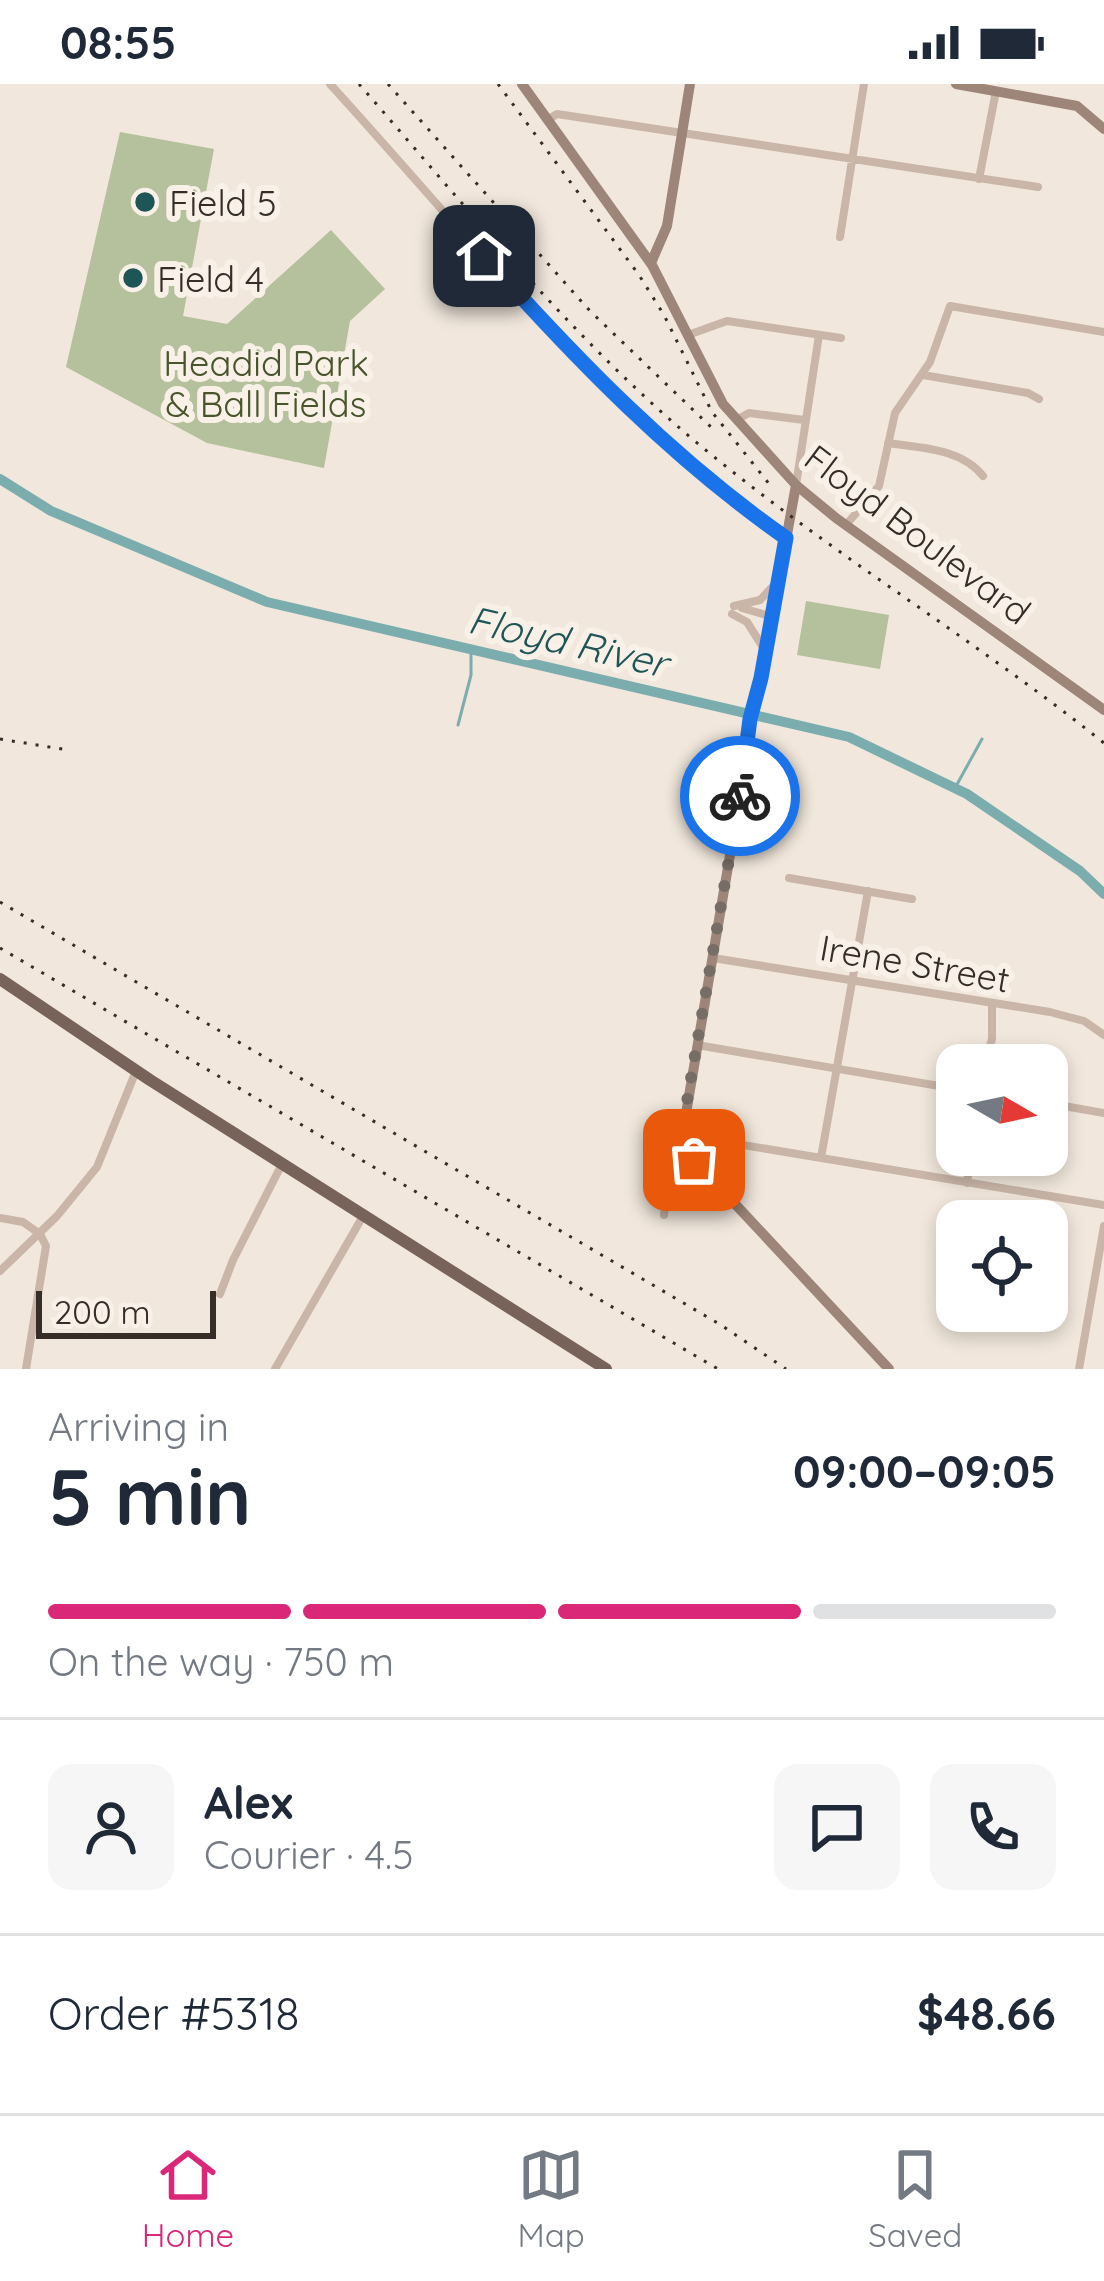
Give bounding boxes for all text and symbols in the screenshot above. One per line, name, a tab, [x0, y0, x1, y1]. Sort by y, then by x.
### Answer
text: 08:55	[60, 14, 176, 70]
place label: Field 5	[169, 180, 277, 225]
marker: Field 5	[132, 189, 158, 215]
pin	[433, 205, 535, 307]
icon: home	[451, 223, 517, 289]
place label: Field 4	[157, 256, 264, 301]
marker: Field 4	[120, 265, 146, 291]
park label: Headid Park & Ball Fields	[163, 340, 369, 426]
street label: Floyd Boulevard	[796, 434, 1040, 634]
water label: Floyd River	[464, 594, 677, 689]
courier	[680, 736, 800, 856]
icon: bike	[707, 763, 773, 829]
street label: Irene Street	[817, 924, 1013, 1002]
north arrow	[936, 1044, 1068, 1176]
map controls	[936, 1044, 1068, 1332]
pin	[643, 1109, 745, 1211]
icon: bag	[661, 1127, 727, 1193]
button: locate	[936, 1200, 1068, 1332]
scale bar	[36, 1285, 216, 1338]
text: 200 m	[54, 1291, 151, 1332]
text: Arriving in	[48, 1402, 229, 1451]
text: 09:00–09:05	[793, 1443, 1056, 1499]
text: 5 min	[48, 1447, 252, 1545]
text: On the way · 750 m	[48, 1637, 394, 1686]
button: person	[48, 1764, 174, 1890]
button: chat	[774, 1764, 900, 1890]
button: phone	[930, 1764, 1056, 1890]
text: Alex	[204, 1774, 293, 1830]
text: Courier · 4.5	[204, 1830, 413, 1879]
text: Order #5318	[48, 1985, 300, 2041]
text: $48.66	[917, 1985, 1056, 2041]
tab: Home	[142, 2142, 234, 2255]
tab: Map	[518, 2142, 585, 2255]
tab: Saved	[868, 2142, 962, 2255]

